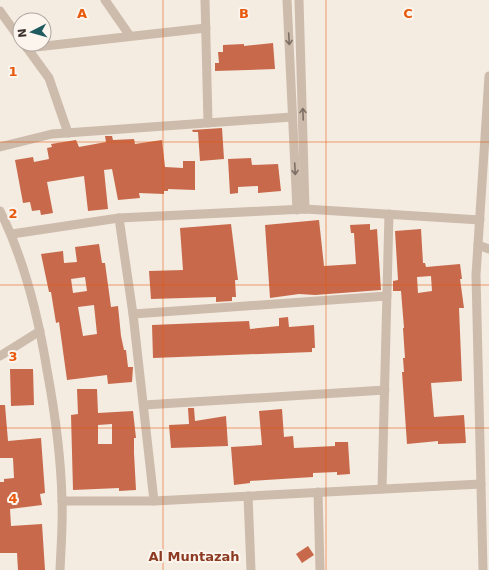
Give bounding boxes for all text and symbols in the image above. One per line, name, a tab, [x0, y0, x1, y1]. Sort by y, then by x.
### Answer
text: A	[77, 6, 87, 21]
text: B	[239, 6, 249, 21]
text: C	[403, 6, 413, 21]
north arrow	[12, 12, 52, 52]
text: N	[16, 28, 29, 38]
one-way arrow	[285, 32, 293, 45]
text: 1	[8, 64, 18, 79]
one-way arrow	[299, 108, 306, 121]
one-way arrow	[291, 162, 298, 175]
text: 2	[8, 206, 18, 221]
text: 3	[8, 349, 18, 364]
text: 4	[8, 491, 18, 506]
district label: Al Muntazah	[148, 549, 240, 564]

